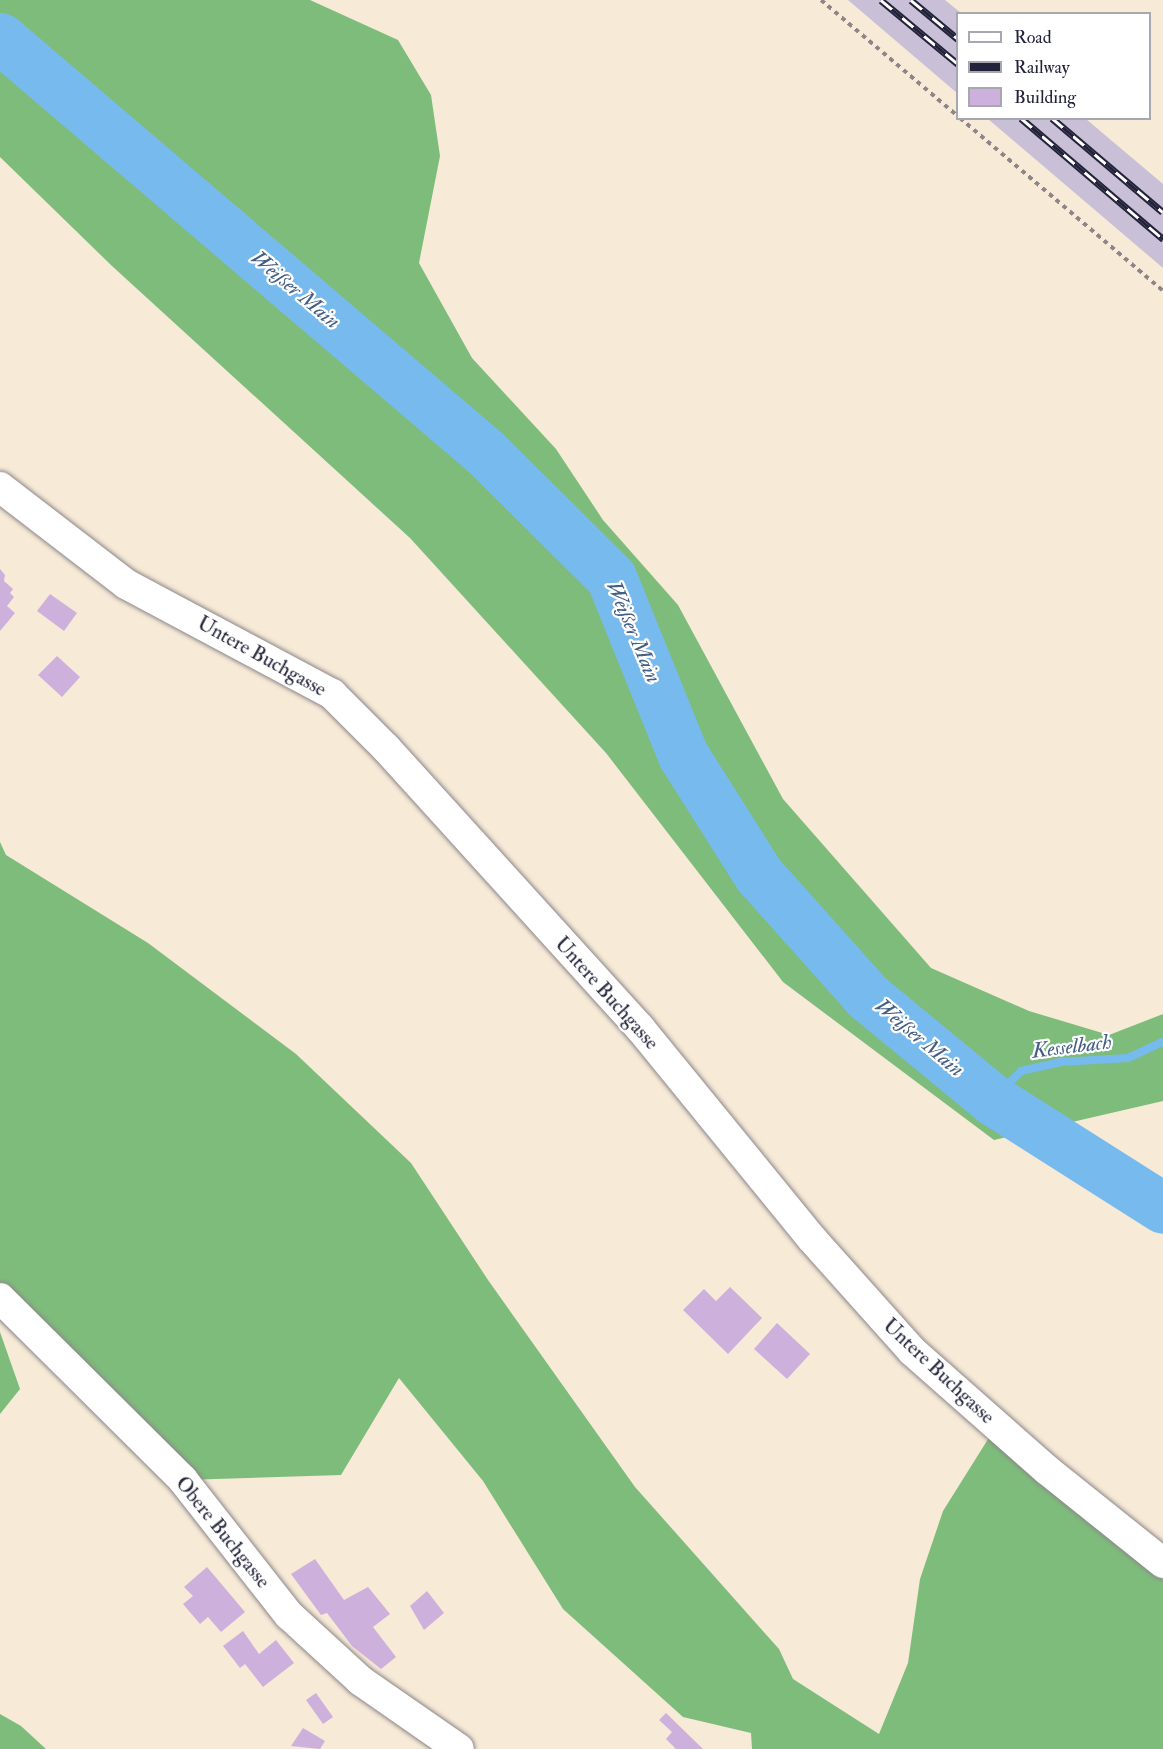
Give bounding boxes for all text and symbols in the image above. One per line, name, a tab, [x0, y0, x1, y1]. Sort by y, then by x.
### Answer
legend	[956, 12, 1151, 120]
text: Road	[1014, 26, 1052, 49]
text: Railway	[1014, 56, 1070, 79]
text: Building	[1014, 86, 1076, 109]
water label: Weißer Main	[245, 246, 345, 334]
water label: Weißer Main	[600, 577, 666, 687]
street label: Untere Buchgasse	[193, 611, 331, 701]
street label: Untere Buchgasse	[550, 932, 664, 1054]
water label: Weißer Main	[869, 994, 969, 1082]
water label: Kesselbach	[1031, 1030, 1113, 1064]
street label: Untere Buchgasse	[878, 1313, 1000, 1429]
street label: Obere Buchgasse	[171, 1471, 275, 1593]

